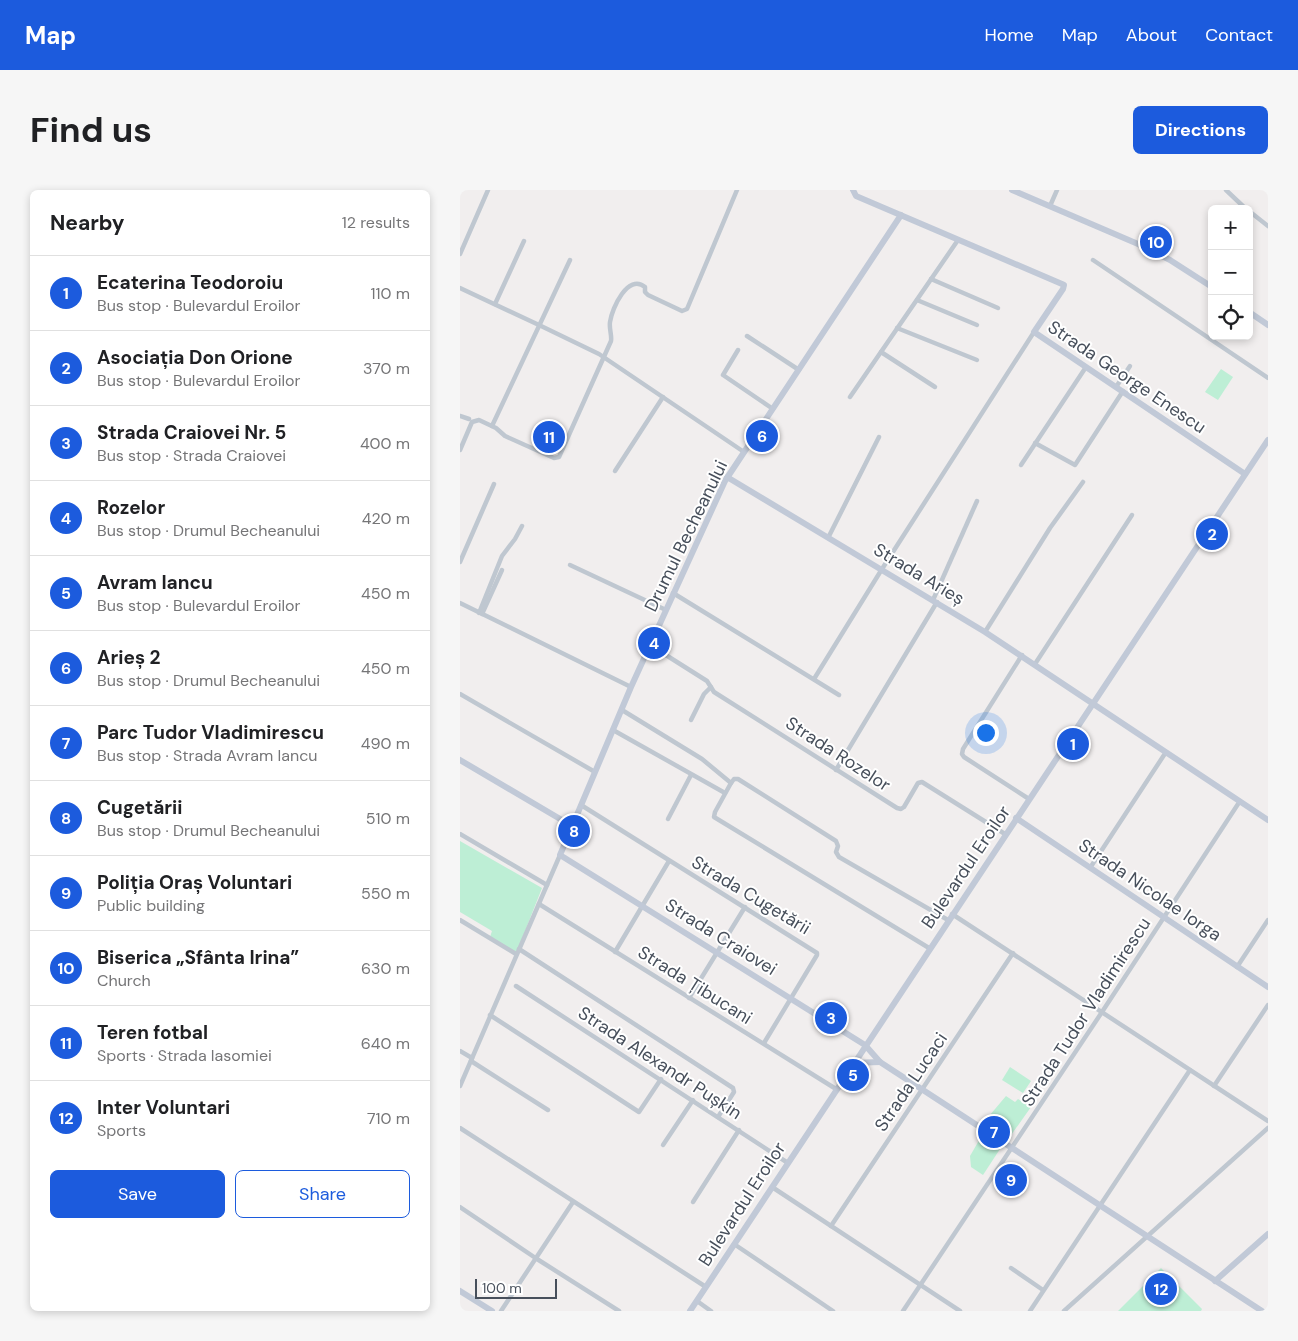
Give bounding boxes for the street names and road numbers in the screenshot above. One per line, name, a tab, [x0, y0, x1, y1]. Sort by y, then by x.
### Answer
street label: Strada George Enescu	[1043, 315, 1211, 439]
street label: Drumul Becheanului	[639, 456, 733, 616]
street label: Strada Arieș	[869, 537, 969, 611]
street label: Strada Rozelor	[781, 711, 895, 797]
street label: Bulevardul Eroilor	[916, 801, 1016, 933]
street label: Strada Nicolae Iorga	[1074, 833, 1226, 947]
street label: Strada Cugetării	[687, 850, 815, 940]
street label: Strada Craiovei	[661, 893, 781, 981]
street label: Strada Tudor Vladimirescu	[1016, 913, 1156, 1111]
street label: Strada Țibucani	[633, 940, 757, 1030]
street label: Strada Alexandr Pușkin	[573, 1001, 747, 1125]
street label: Strada Lucaci	[869, 1028, 953, 1136]
street label: Bulevardul Eroilor	[693, 1137, 791, 1271]

